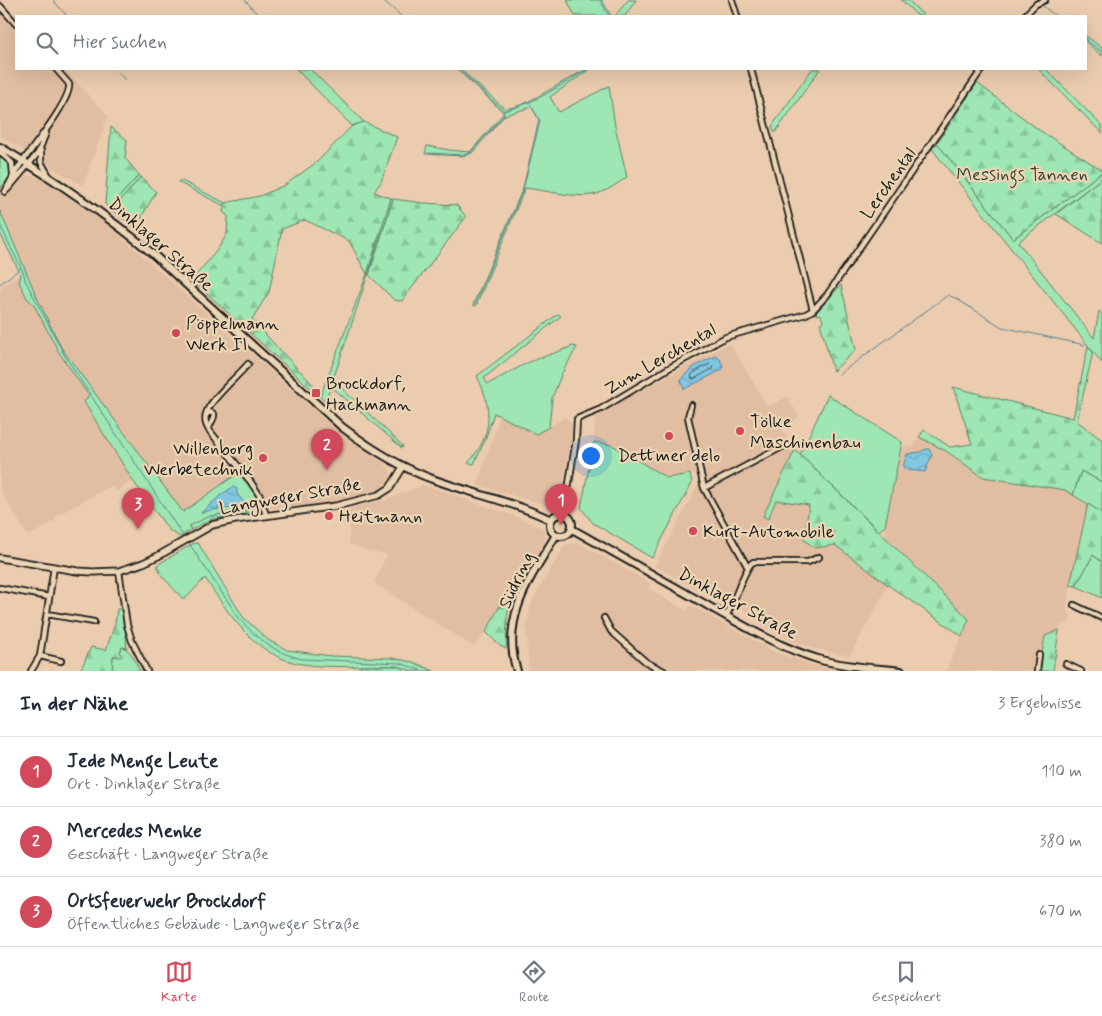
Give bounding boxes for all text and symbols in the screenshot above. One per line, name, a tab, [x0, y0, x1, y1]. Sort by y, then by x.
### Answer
search box	[15, 15, 1087, 70]
icon: search	[33, 29, 61, 57]
text: Hier suchen	[73, 30, 167, 55]
street label: Lerchental	[856, 143, 922, 224]
park label: Messings Tannen	[956, 163, 1088, 189]
street label: Dinklager Straße	[101, 192, 218, 299]
place label: Pöppelmann Werk II	[186, 312, 279, 357]
street label: Zum Lerchental	[600, 318, 721, 401]
marker: Pöppelmann Werk II	[170, 327, 182, 339]
place label: Brockdorf, Hackmann	[326, 372, 411, 417]
marker: Brockdorf, Hackmann	[310, 387, 322, 399]
place label: Tölke Maschinenbau	[750, 410, 861, 455]
marker: Tölke Maschinenbau	[734, 425, 746, 437]
pin: 2	[311, 429, 343, 470]
marker: Dettmer delo	[663, 430, 675, 442]
place label: Willenborg Werbetechnik	[144, 437, 253, 482]
your location	[578, 443, 604, 469]
place label: Dettmer delo	[618, 444, 720, 468]
marker: Willenborg Werbetechnik	[257, 452, 269, 464]
street label: Langweger Straße	[218, 473, 363, 523]
pin: 1	[545, 484, 577, 525]
pin: 3	[122, 488, 154, 529]
place label: Heitmann	[339, 505, 422, 529]
marker: Heitmann	[323, 510, 335, 522]
place label: Kurt-Automobile	[703, 520, 834, 544]
marker: Kurt-Automobile	[687, 525, 699, 537]
street label: Südring	[493, 548, 540, 613]
street label: Dinklager Straße	[673, 562, 802, 647]
text: In der Nähe	[20, 690, 128, 718]
text: 3 Ergebnisse	[998, 693, 1082, 714]
text: Jede Menge Leute	[67, 749, 218, 774]
text: 1	[32, 761, 40, 782]
text: 110 m	[1041, 761, 1082, 782]
text: Ort · Dinklager Straße	[67, 774, 220, 795]
text: Mercedes Menke	[67, 819, 202, 844]
text: 2	[32, 831, 40, 852]
text: 380 m	[1039, 831, 1082, 852]
text: Geschäft · Langweger Straße	[67, 844, 269, 865]
text: Ortsfeuerwehr Brockdorf	[67, 889, 266, 914]
text: 3	[32, 901, 40, 922]
text: 670 m	[1039, 901, 1082, 922]
text: Öffentliches Gebäude · Langweger Straße	[67, 914, 360, 935]
tab: Karte	[161, 958, 197, 1006]
tab: Route	[519, 958, 549, 1006]
tab: Gespeichert	[872, 958, 941, 1006]

